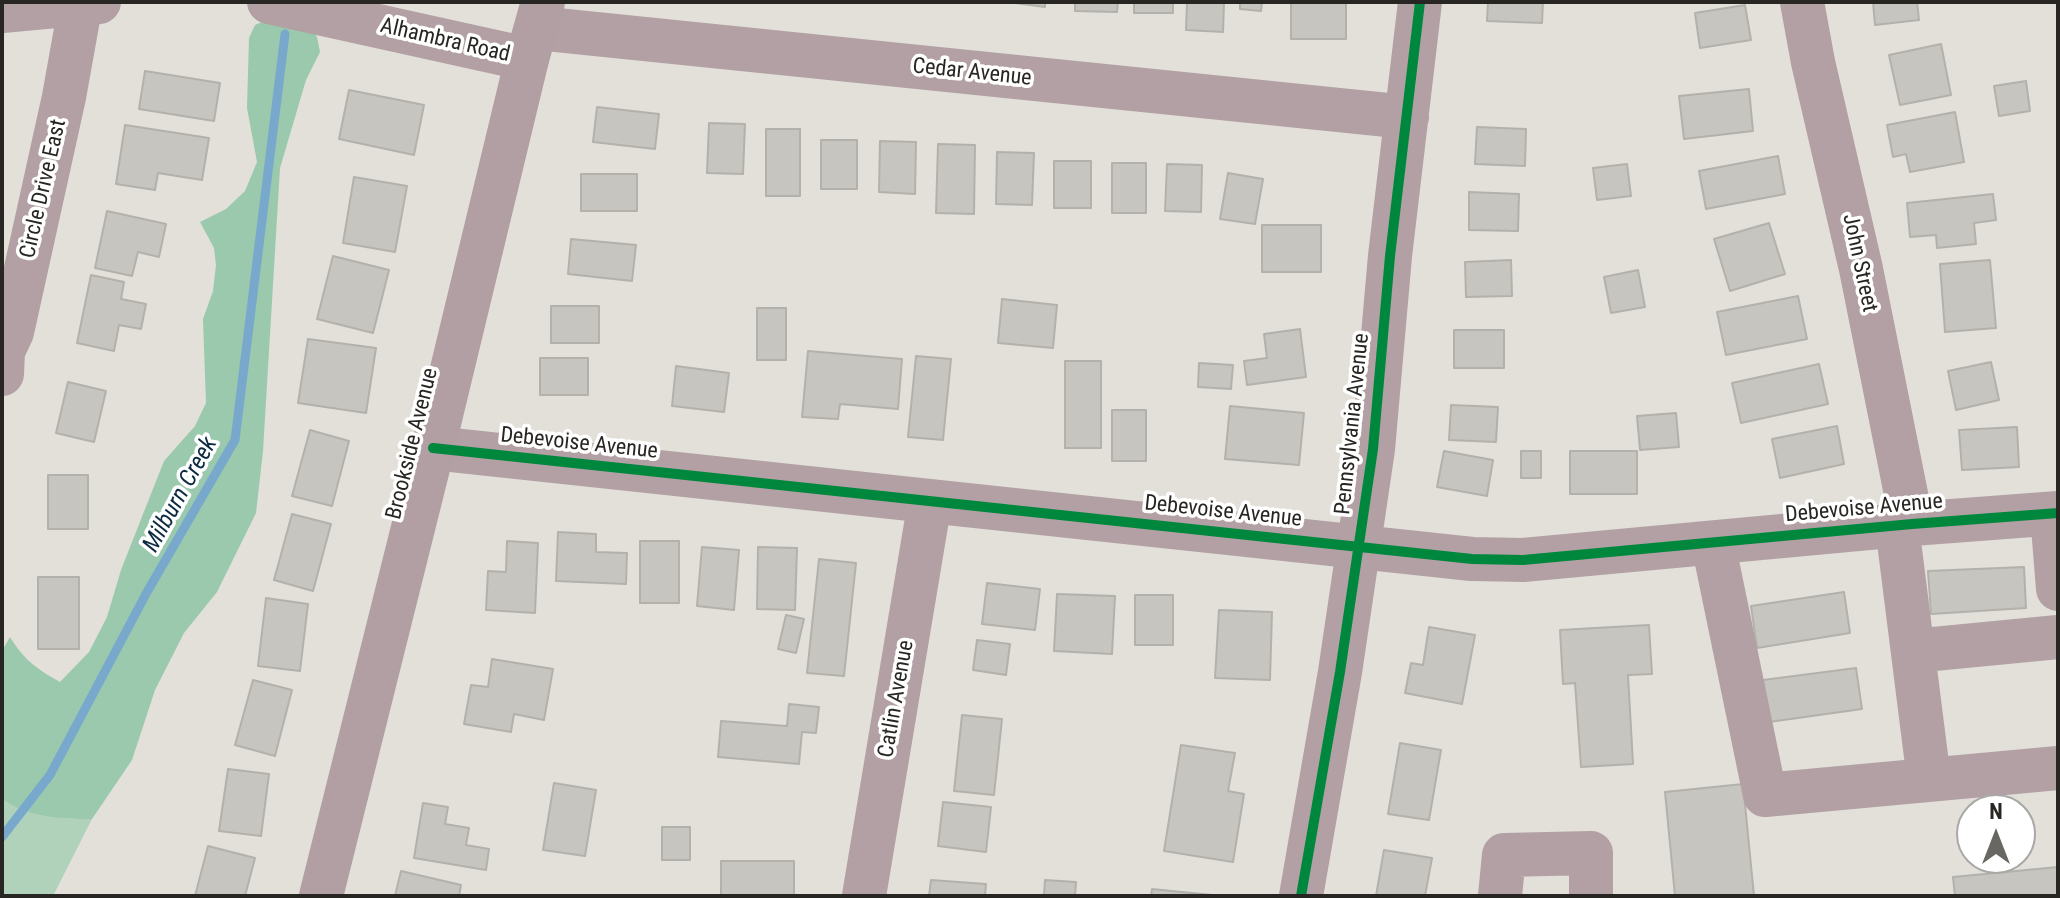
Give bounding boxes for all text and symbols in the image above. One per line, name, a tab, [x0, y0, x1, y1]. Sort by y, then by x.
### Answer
street label: Alhambra Road	[378, 13, 512, 69]
street label: Cedar Avenue	[911, 54, 1033, 92]
street label: Circle Drive East	[15, 117, 73, 261]
street label: John Street	[1836, 212, 1882, 314]
street label: Pennsylvania Avenue	[1330, 332, 1376, 516]
street label: Brookside Avenue	[381, 366, 445, 522]
street label: Debevoise Avenue	[499, 423, 659, 465]
water label: Milburn Creek	[138, 432, 224, 558]
street label: Debevoise Avenue	[1784, 489, 1944, 529]
street label: Debevoise Avenue	[1143, 491, 1303, 533]
street label: Catlin Avenue	[874, 638, 920, 760]
north arrow	[1956, 794, 2036, 874]
text: N	[1989, 799, 2003, 824]

